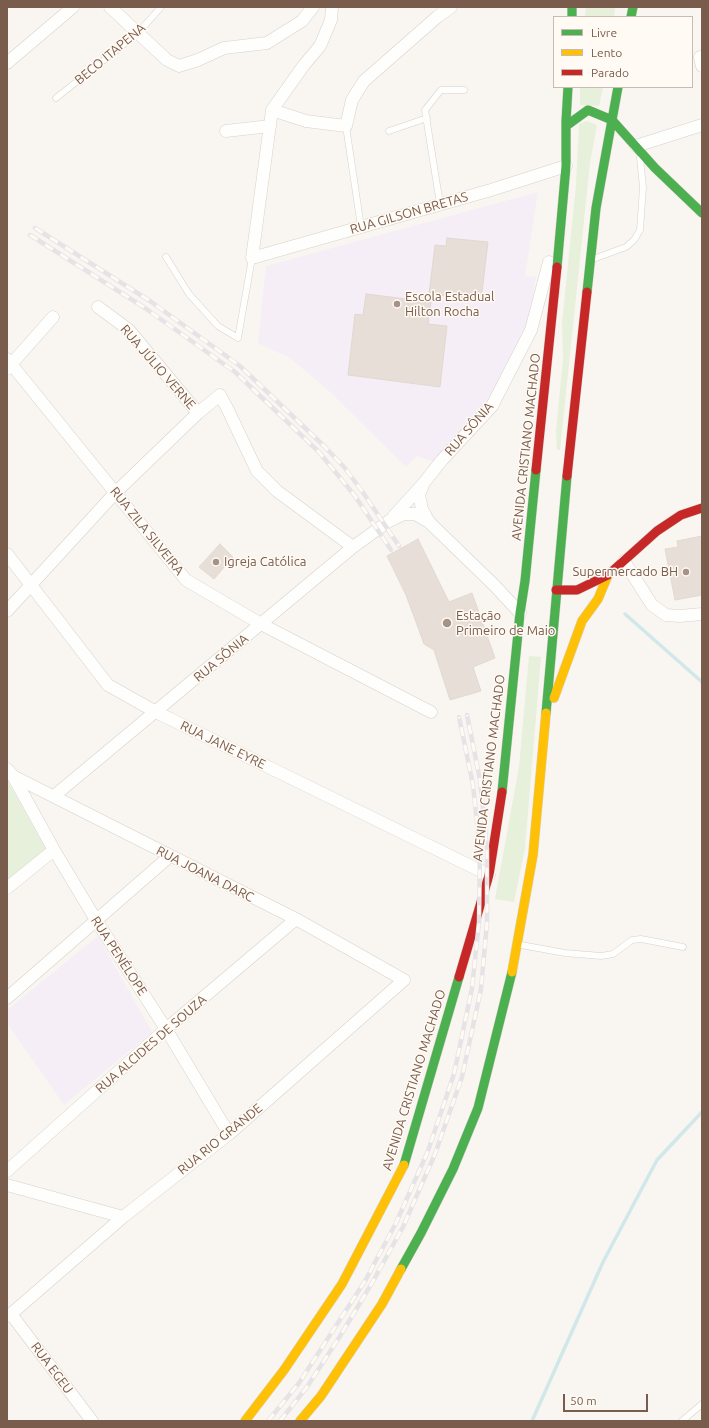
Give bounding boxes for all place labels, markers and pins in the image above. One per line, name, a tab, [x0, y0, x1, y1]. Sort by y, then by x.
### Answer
place label: Escola Estadual Hilton Rocha	[405, 289, 494, 320]
marker: Escola Estadual Hilton Rocha	[392, 299, 402, 309]
place label: Igreja Católica	[224, 554, 306, 570]
marker: Igreja Católica	[211, 557, 221, 567]
place label: Supermercado BH	[573, 564, 678, 580]
marker: Supermercado BH	[681, 567, 691, 577]
place label: Estação Primeiro de Maio	[456, 608, 555, 639]
marker: Estação Primeiro de Maio	[441, 617, 453, 629]

